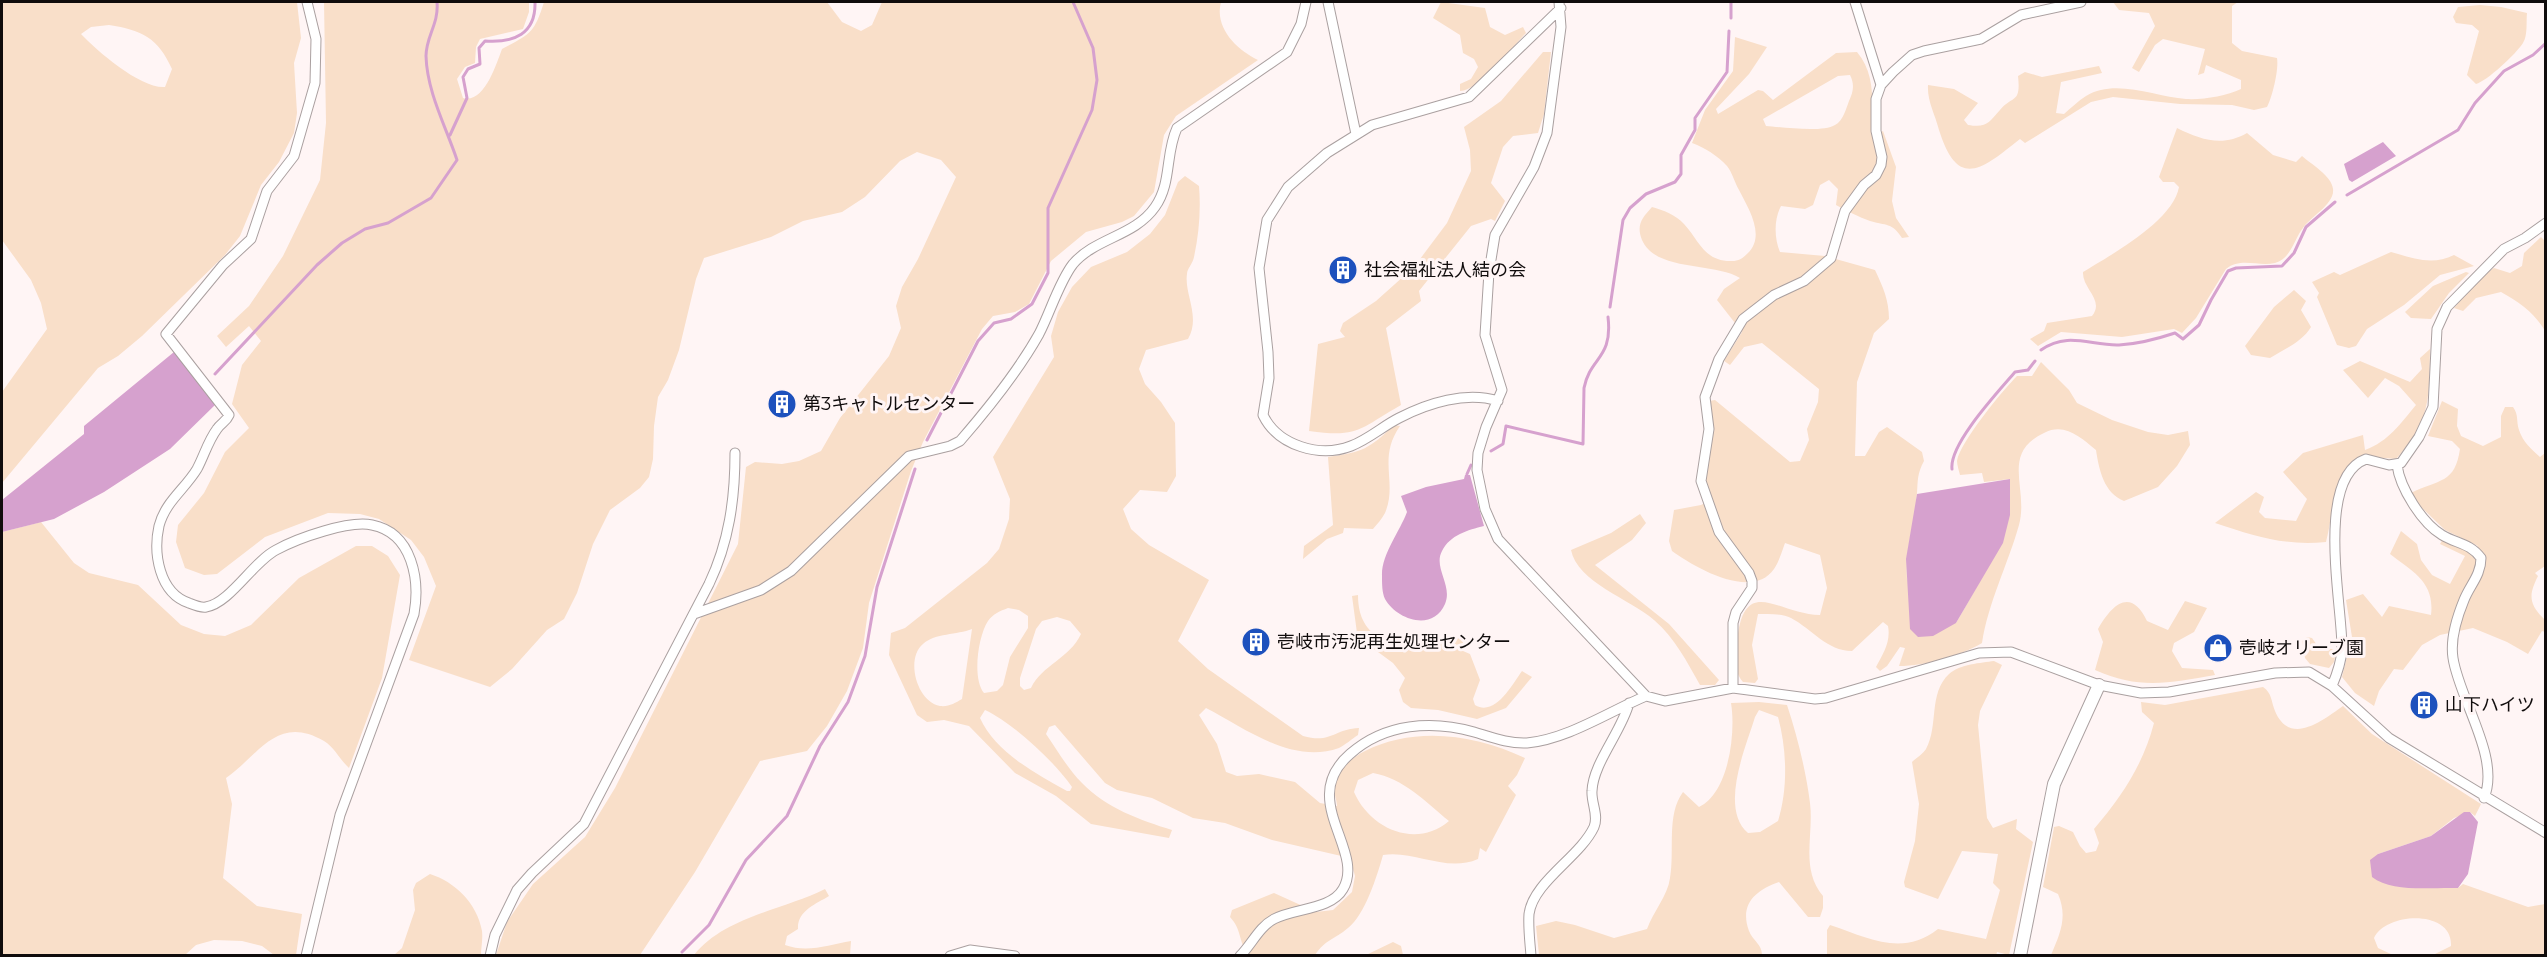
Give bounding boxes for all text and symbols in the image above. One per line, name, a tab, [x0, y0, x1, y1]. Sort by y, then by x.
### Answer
building icon: 社会福祉法人結の会	[1327, 254, 1359, 286]
place label: 社会福祉法人結の会	[1364, 259, 1526, 281]
building icon: 第3キャトルセンター	[766, 388, 798, 420]
place label: 第3キャトルセンター	[803, 393, 975, 415]
building icon: 壱岐市汚泥再生処理センター	[1240, 626, 1272, 658]
place label: 壱岐市汚泥再生処理センター	[1277, 631, 1511, 653]
shop icon: 壱岐オリーブ園	[2202, 632, 2234, 664]
place label: 壱岐オリーブ園	[2239, 637, 2364, 659]
building icon: 山下ハイツ	[2408, 689, 2440, 721]
place label: 山下ハイツ	[2445, 694, 2535, 716]

